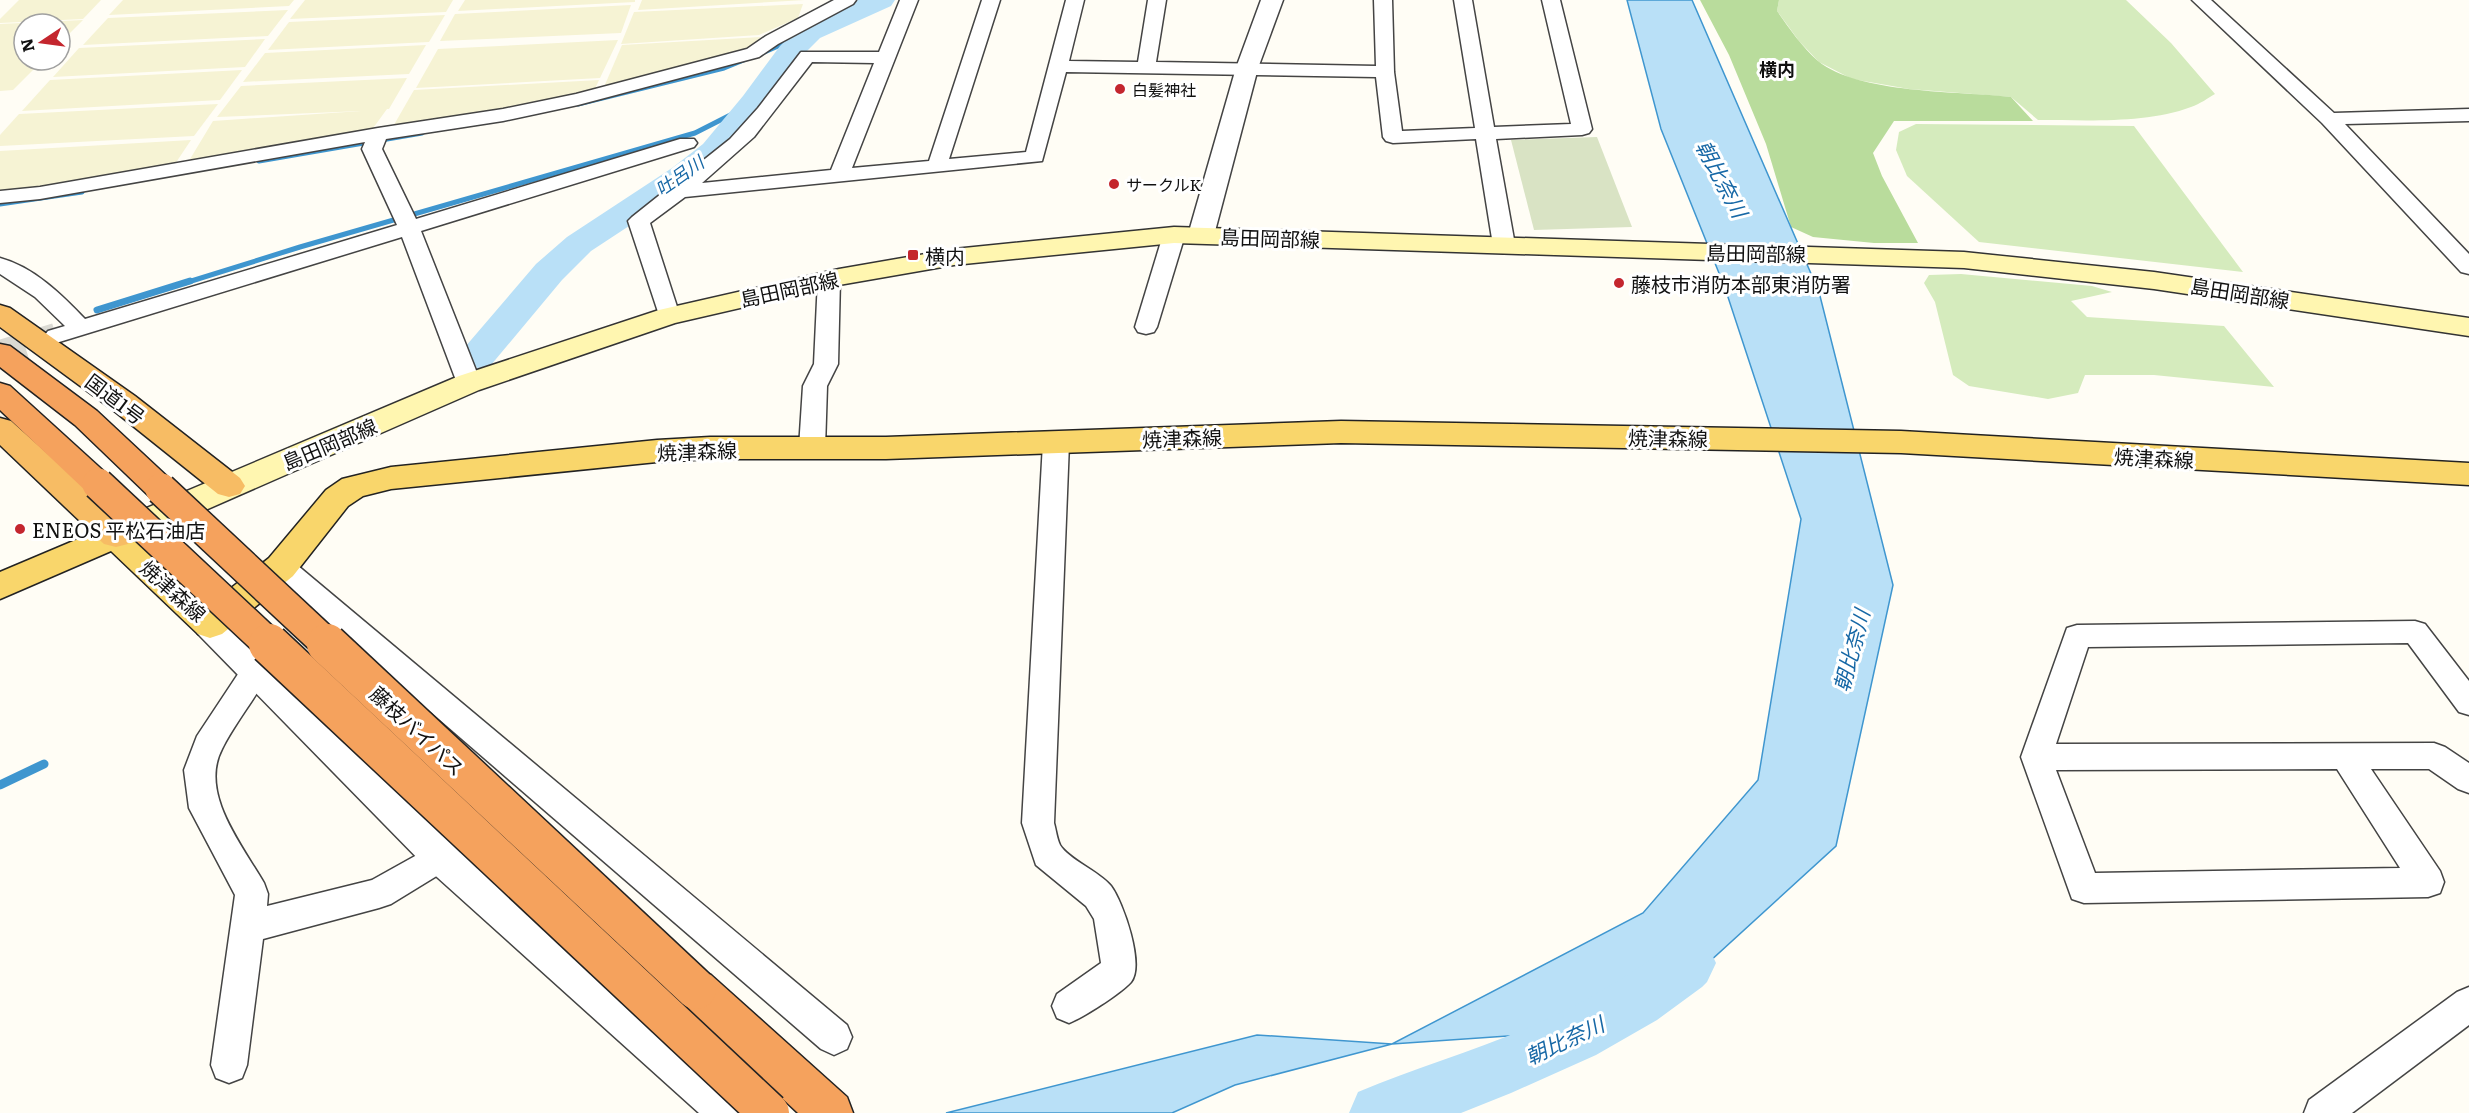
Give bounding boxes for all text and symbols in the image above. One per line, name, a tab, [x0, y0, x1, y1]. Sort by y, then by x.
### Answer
north arrow	[12, 12, 72, 72]
text: N	[13, 36, 40, 55]
district label: 横内	[1759, 55, 1795, 82]
place label: 白髪神社	[1132, 77, 1196, 101]
marker: 白髪神社	[1113, 82, 1127, 96]
water label: 朝比奈川	[1690, 134, 1757, 224]
water label: 吐呂川	[649, 147, 710, 202]
place label: サークルK	[1126, 172, 1202, 196]
marker: サークルK	[1107, 177, 1121, 191]
street label: 島田岡部線	[1220, 220, 1320, 254]
street label: 島田岡部線	[1706, 236, 1806, 268]
place label: 横内	[925, 240, 965, 270]
marker: 横内	[906, 248, 920, 262]
street label: 島田岡部線	[737, 263, 841, 313]
place label: 藤枝市消防本部東消防署	[1631, 268, 1851, 298]
street label: 島田岡部線	[2188, 269, 2292, 315]
marker: 藤枝市消防本部東消防署	[1612, 276, 1626, 290]
street label: 国道1号	[80, 366, 152, 430]
street label: 島田岡部線	[277, 410, 381, 476]
street label: 焼津森線	[1142, 421, 1222, 453]
street label: 焼津森線	[1628, 421, 1708, 453]
street label: 焼津森線	[657, 434, 737, 466]
street label: 焼津森線	[2113, 440, 2195, 474]
place label: ENEOS 平松石油店	[32, 514, 205, 544]
marker: ENEOS 平松石油店	[13, 522, 27, 536]
street label: 焼津森線	[134, 552, 214, 628]
water label: 朝比奈川	[1824, 603, 1876, 695]
street label: 藤枝バイパス	[364, 678, 472, 782]
water label: 朝比奈川	[1519, 1006, 1610, 1071]

